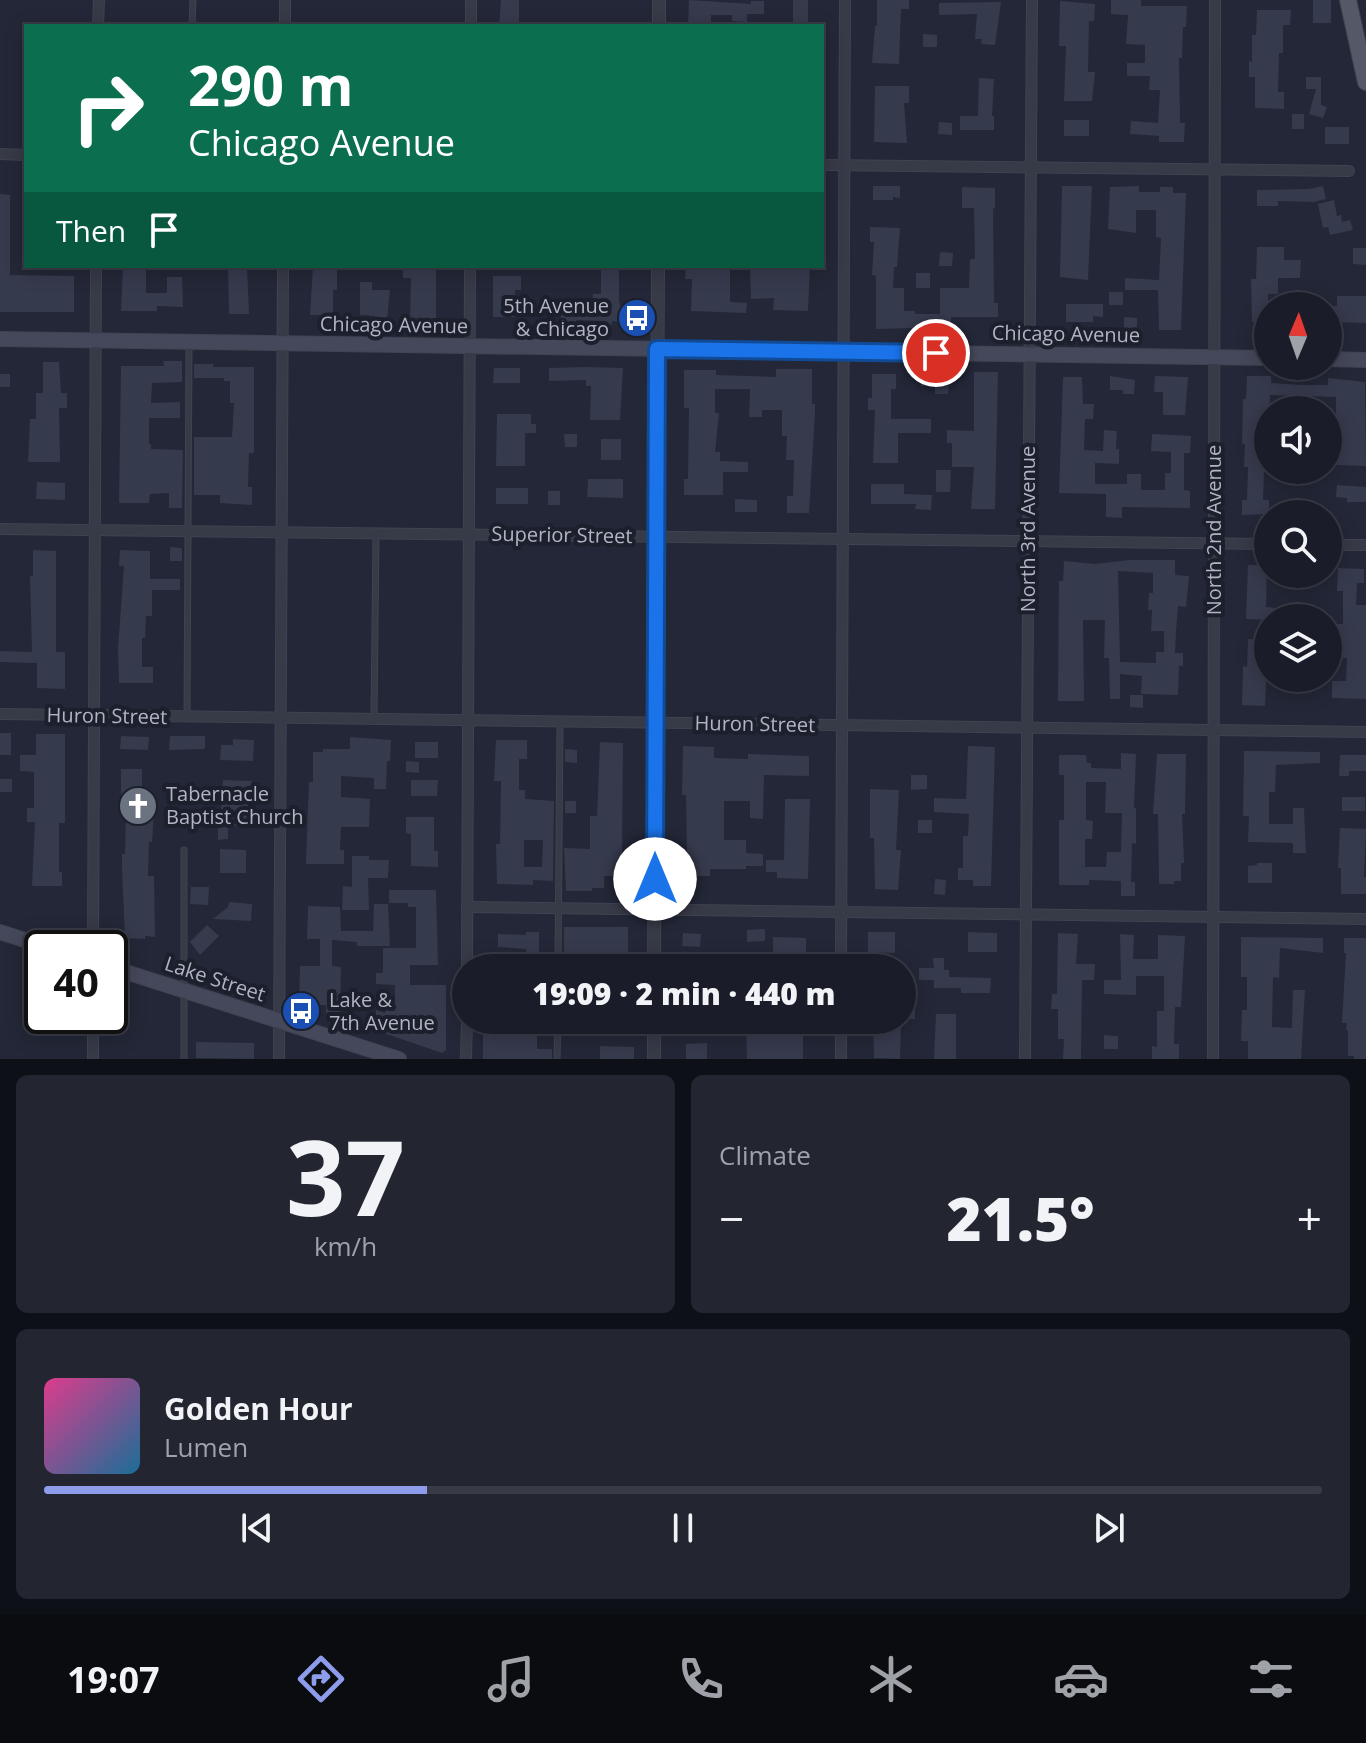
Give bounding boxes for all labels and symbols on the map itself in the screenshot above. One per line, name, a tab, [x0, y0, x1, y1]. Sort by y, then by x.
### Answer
place label: 5th Avenue & Chicago	[503, 292, 609, 342]
north arrow	[1254, 292, 1342, 380]
bus stop icon: 5th Avenue & Chicago	[616, 297, 658, 339]
street label: Chicago Avenue	[320, 310, 468, 339]
pin	[902, 319, 970, 387]
street label: Chicago Avenue	[992, 319, 1140, 348]
street label: North 2nd Avenue	[1200, 445, 1227, 615]
street label: North 3rd Avenue	[1014, 446, 1041, 612]
street label: Superior Street	[491, 520, 633, 549]
street label: Huron Street	[47, 701, 168, 730]
street label: Huron Street	[695, 709, 816, 738]
place label: Tabernacle Baptist Church	[166, 780, 303, 830]
church icon: Tabernacle Baptist Church	[117, 785, 159, 827]
position arrow	[613, 837, 697, 921]
speed limit sign: 40	[24, 930, 128, 1034]
street label: Lake Street	[161, 950, 269, 1007]
place label: Lake & 7th Avenue	[329, 986, 435, 1036]
bus stop icon: Lake & 7th Avenue	[280, 990, 322, 1032]

